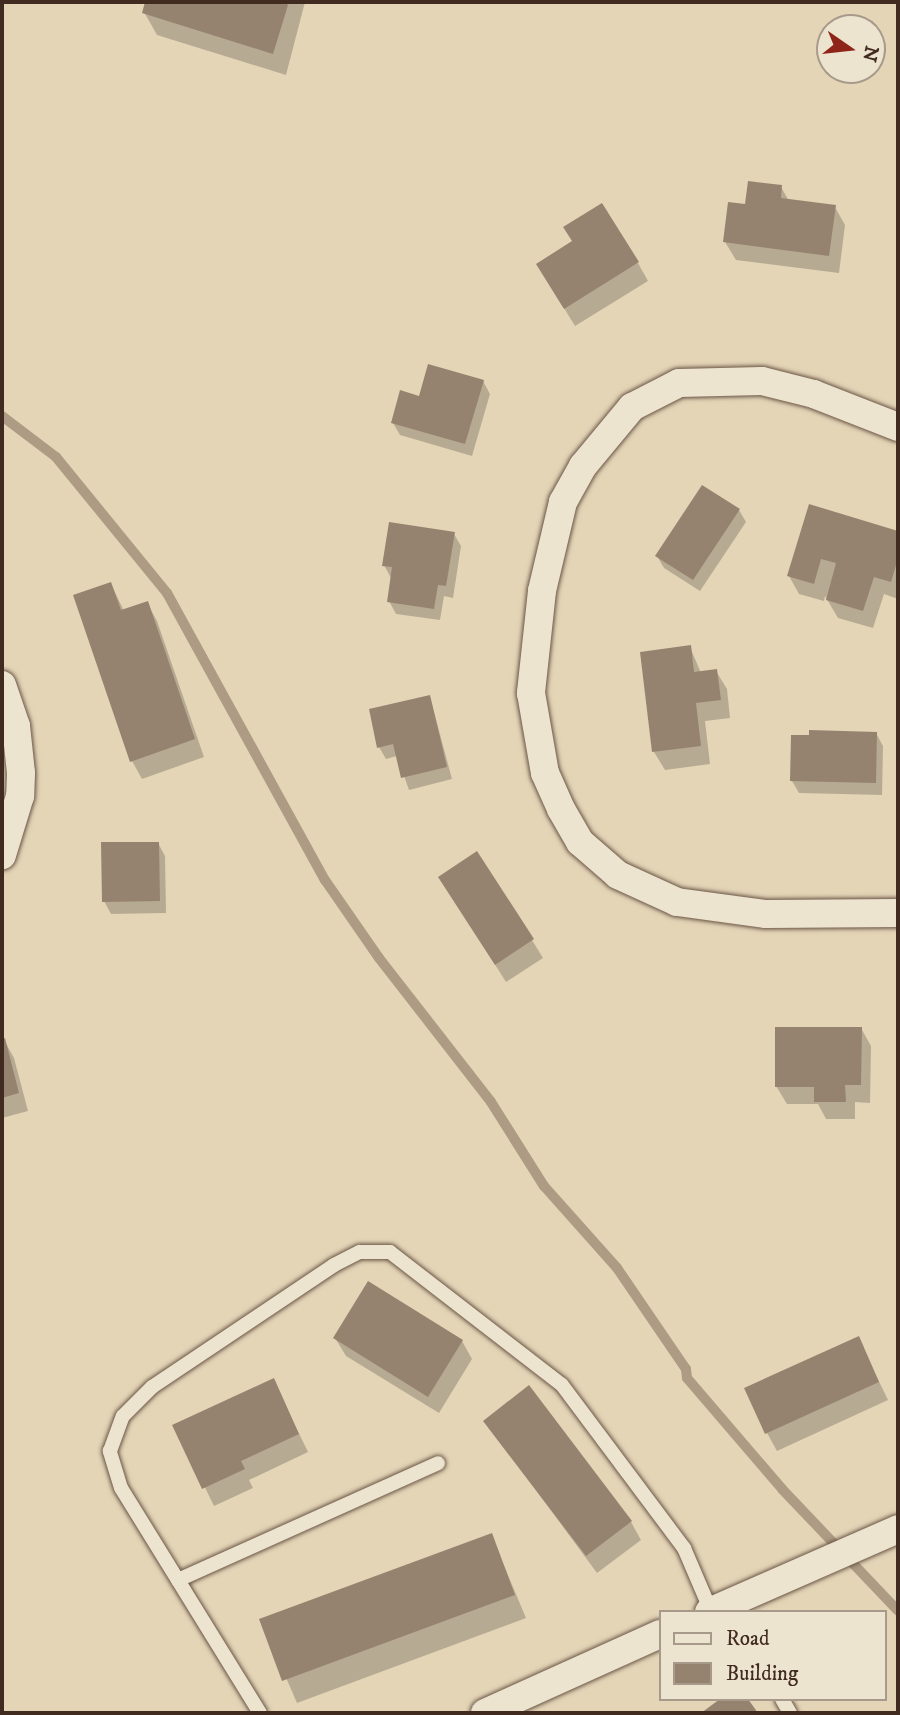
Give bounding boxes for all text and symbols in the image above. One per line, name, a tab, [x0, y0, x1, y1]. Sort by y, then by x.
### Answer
north arrow	[816, 14, 886, 84]
text: N	[857, 43, 883, 64]
legend	[659, 1610, 886, 1701]
text: Road	[726, 1626, 770, 1652]
text: Building	[726, 1661, 798, 1687]

